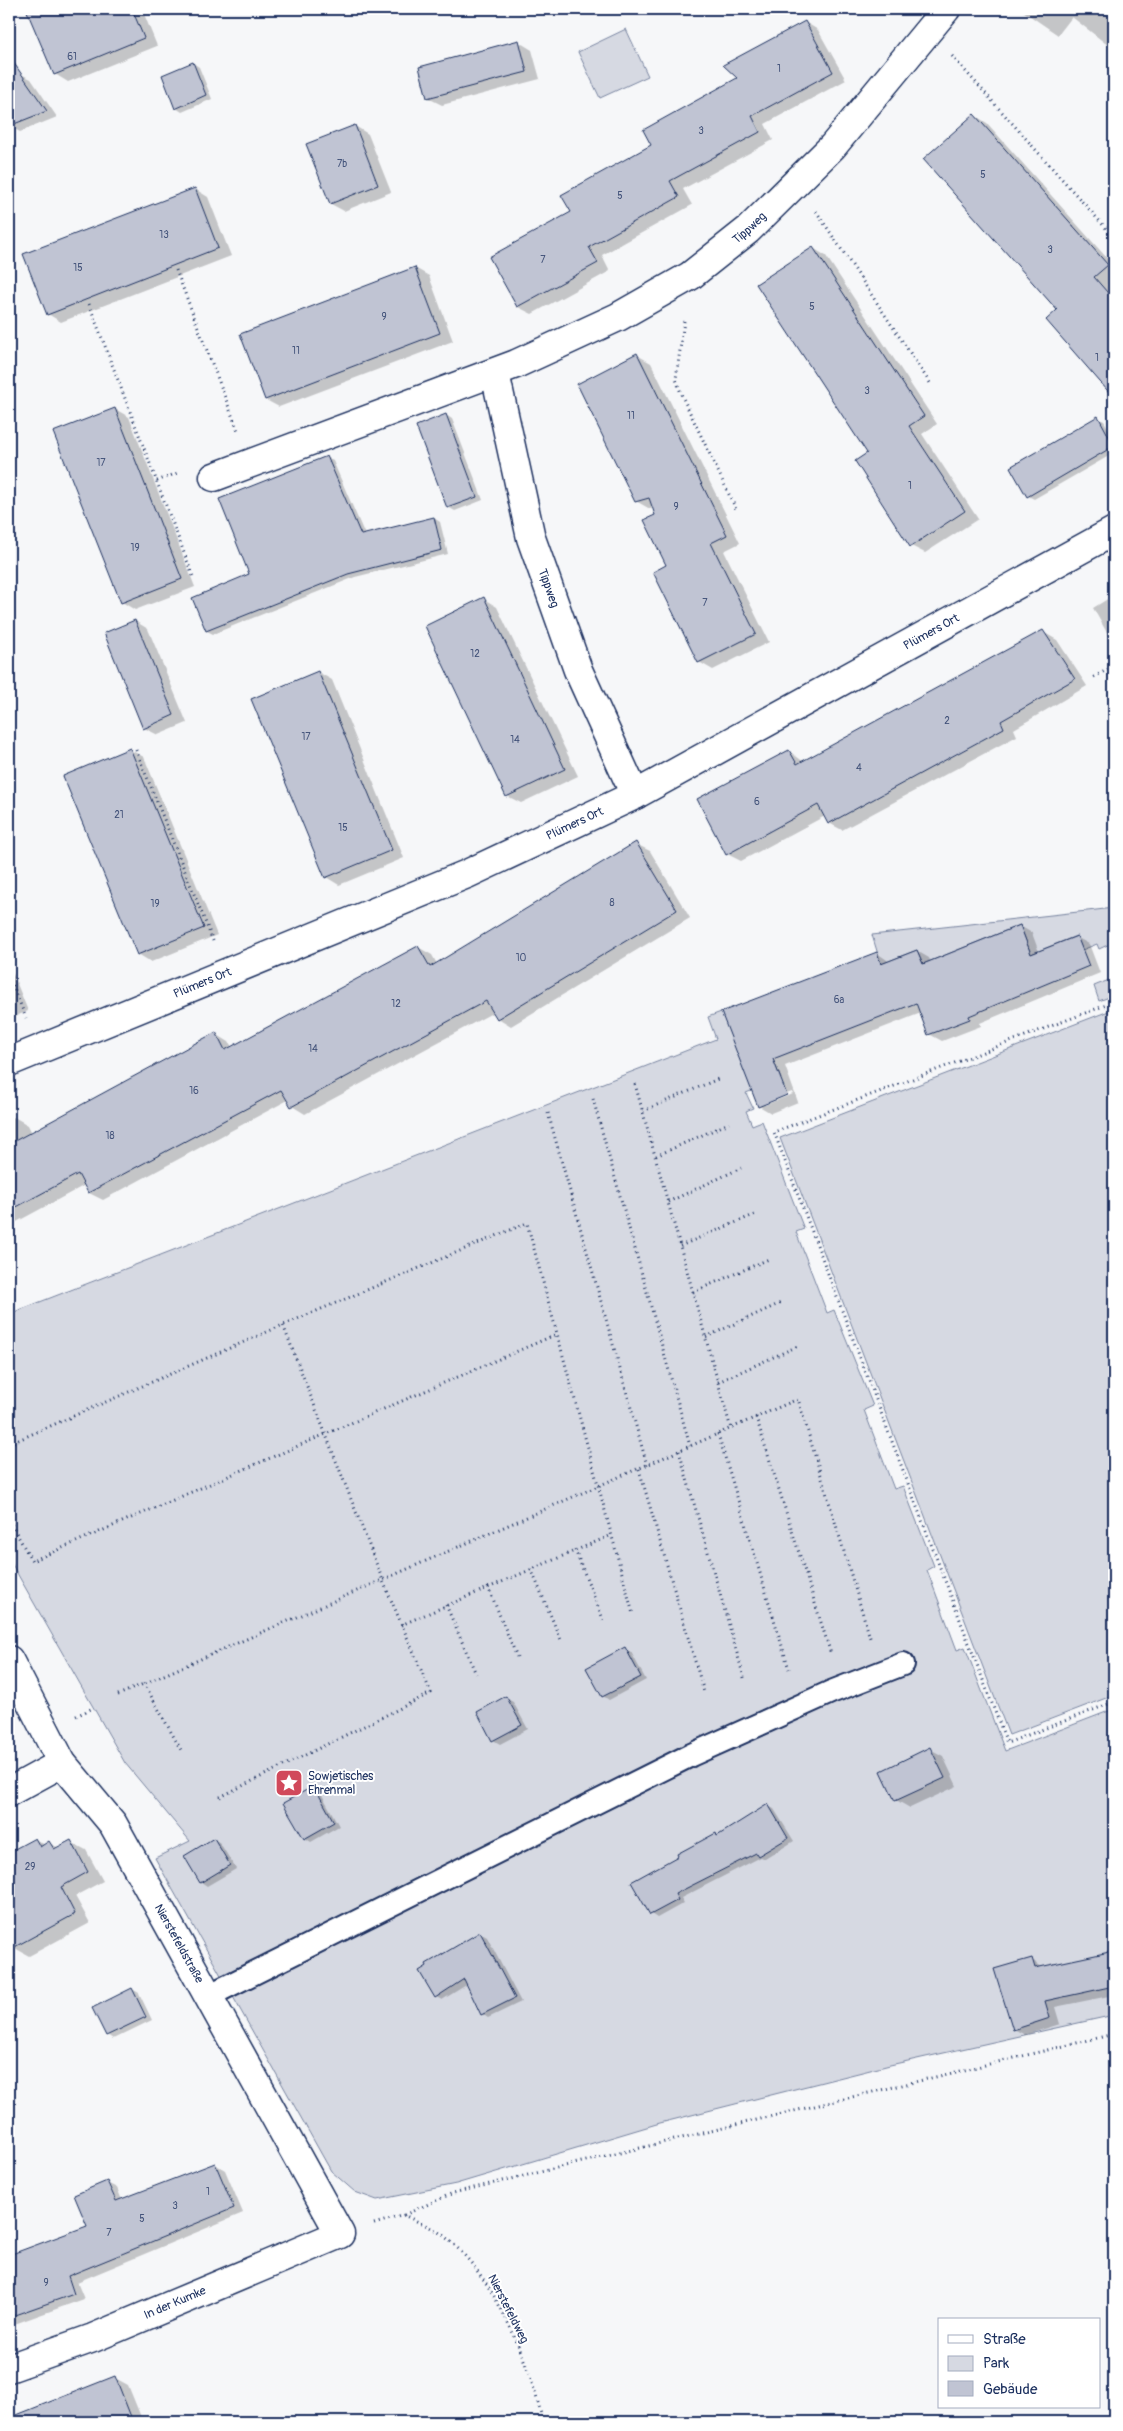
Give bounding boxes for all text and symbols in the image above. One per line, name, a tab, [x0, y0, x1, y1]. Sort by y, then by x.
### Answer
house number: 61	[67, 51, 77, 63]
house number: 1	[777, 63, 781, 75]
house number: 3	[698, 125, 704, 137]
house number: 7b	[337, 158, 347, 170]
house number: 5	[980, 169, 986, 181]
house number: 5	[617, 190, 623, 202]
street label: Tippweg	[729, 209, 769, 247]
house number: 13	[159, 229, 169, 241]
house number: 3	[1047, 244, 1053, 256]
house number: 7	[540, 254, 546, 266]
house number: 15	[73, 262, 83, 274]
house number: 5	[809, 301, 815, 313]
house number: 9	[381, 311, 387, 323]
house number: 11	[292, 345, 300, 357]
house number: 1	[1095, 352, 1099, 364]
house number: 3	[864, 385, 870, 397]
house number: 11	[627, 410, 635, 422]
house number: 17	[96, 457, 106, 469]
house number: 1	[908, 480, 912, 492]
house number: 9	[673, 501, 679, 513]
house number: 19	[130, 542, 140, 554]
street label: Tippweg	[535, 567, 563, 610]
house number: 7	[702, 597, 708, 609]
street label: Plümers Ort	[901, 610, 962, 653]
house number: 12	[470, 648, 480, 660]
house number: 2	[944, 715, 950, 727]
house number: 17	[301, 731, 311, 743]
house number: 14	[510, 734, 520, 746]
house number: 4	[856, 762, 862, 774]
house number: 6	[754, 796, 760, 808]
street label: Plümers Ort	[544, 803, 606, 843]
house number: 21	[114, 809, 124, 821]
house number: 15	[338, 822, 348, 834]
house number: 8	[609, 897, 615, 909]
house number: 19	[150, 898, 160, 910]
house number: 10	[516, 952, 527, 964]
street label: Plümers Ort	[171, 964, 234, 1001]
house number: 6a	[834, 994, 845, 1006]
house number: 12	[391, 998, 401, 1010]
house number: 14	[308, 1043, 318, 1055]
house number: 16	[189, 1085, 199, 1097]
house number: 18	[106, 1130, 114, 1142]
place icon: Sowjetisches Ehrenmal	[274, 1768, 304, 1798]
place label: Sowjetisches Ehrenmal	[308, 1769, 374, 1798]
house number: 29	[25, 1861, 35, 1873]
street label: Nierstefeldstraße	[151, 1901, 207, 1986]
house number: 1	[206, 2186, 210, 2198]
house number: 3	[172, 2200, 178, 2212]
house number: 5	[139, 2213, 145, 2225]
house number: 7	[106, 2227, 112, 2239]
street label: Nierstefeldweg	[484, 2272, 532, 2346]
house number: 9	[43, 2277, 49, 2289]
street label: In der Kumke	[142, 2283, 208, 2323]
legend	[938, 2318, 1100, 2408]
text: Straße	[983, 2330, 1026, 2349]
text: Park	[983, 2354, 1010, 2373]
text: Gebäude	[983, 2380, 1038, 2399]

